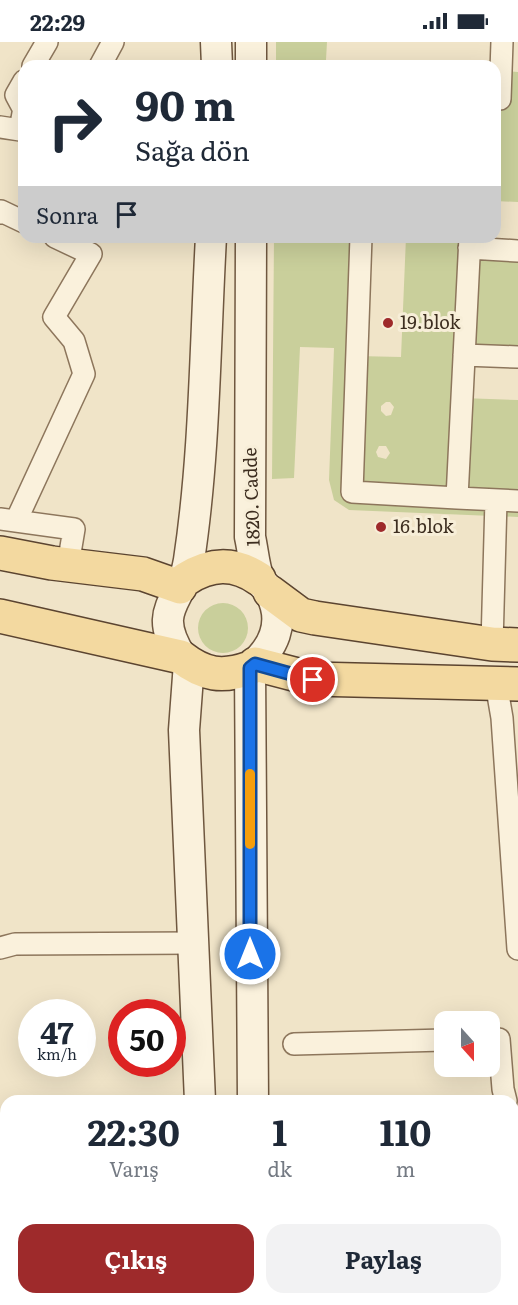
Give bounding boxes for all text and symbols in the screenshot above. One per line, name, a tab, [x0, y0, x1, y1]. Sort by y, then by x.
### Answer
text: 22:29	[30, 5, 85, 38]
text: 90 m	[135, 72, 235, 134]
icon: right	[36, 84, 114, 162]
text: Sağa dön	[135, 129, 250, 169]
text: Sonra	[36, 198, 98, 231]
icon: arrive	[110, 198, 143, 231]
place label: 19.blok	[400, 308, 462, 335]
marker: 19.blok	[381, 316, 395, 330]
street label: 1820. Cadde	[235, 447, 266, 547]
place label: 16.blok	[393, 512, 455, 539]
marker: 16.blok	[374, 520, 388, 534]
pin	[287, 654, 338, 705]
icon: arrive	[296, 663, 329, 696]
position arrow	[218, 922, 282, 986]
speed limit sign: 50	[108, 999, 186, 1077]
text: 47	[40, 1009, 74, 1053]
north arrow	[434, 1011, 500, 1077]
map controls	[434, 1011, 500, 1077]
text: km/h	[37, 1042, 77, 1065]
text: 22:30	[88, 1104, 180, 1157]
text: 1	[272, 1104, 287, 1157]
text: 110	[379, 1104, 431, 1157]
text: Varış	[109, 1153, 158, 1183]
text: dk	[268, 1153, 292, 1183]
text: m	[396, 1153, 415, 1183]
button: Çıkış	[18, 1224, 254, 1293]
button: Paylaş	[266, 1224, 501, 1293]

